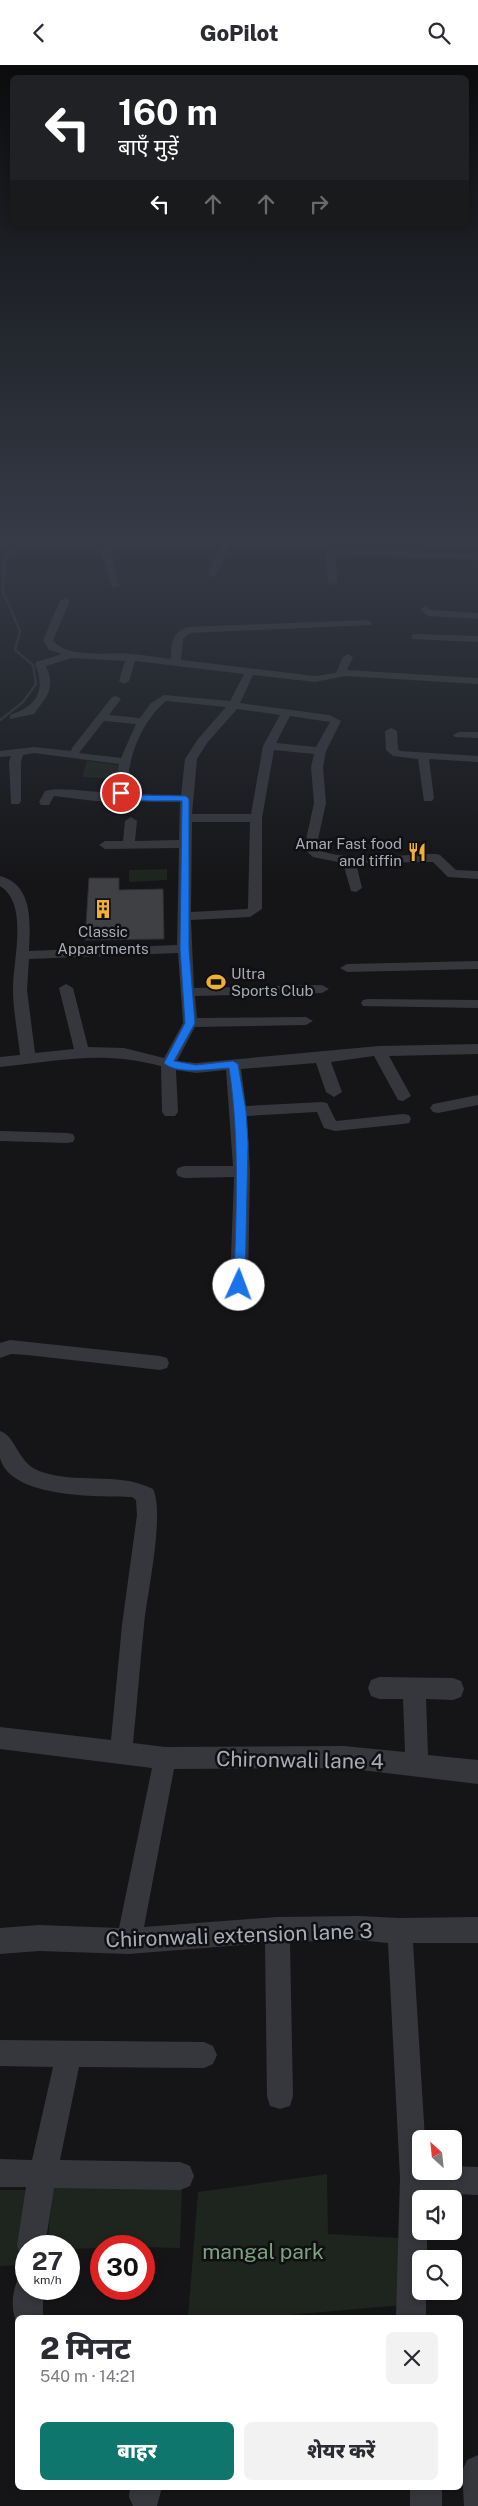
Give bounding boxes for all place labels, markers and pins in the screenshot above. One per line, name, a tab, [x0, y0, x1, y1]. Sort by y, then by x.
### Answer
pin	[100, 772, 142, 814]
place label: Amar Fast food and tiffin	[295, 835, 402, 869]
restaurant icon: Amar Fast food and tiffin	[406, 841, 428, 863]
building icon: Classic Appartments	[92, 898, 114, 920]
place label: Classic Appartments	[57, 923, 149, 957]
place label: Ultra Sports Club	[231, 965, 314, 999]
sports icon: Ultra Sports Club	[205, 971, 227, 993]

